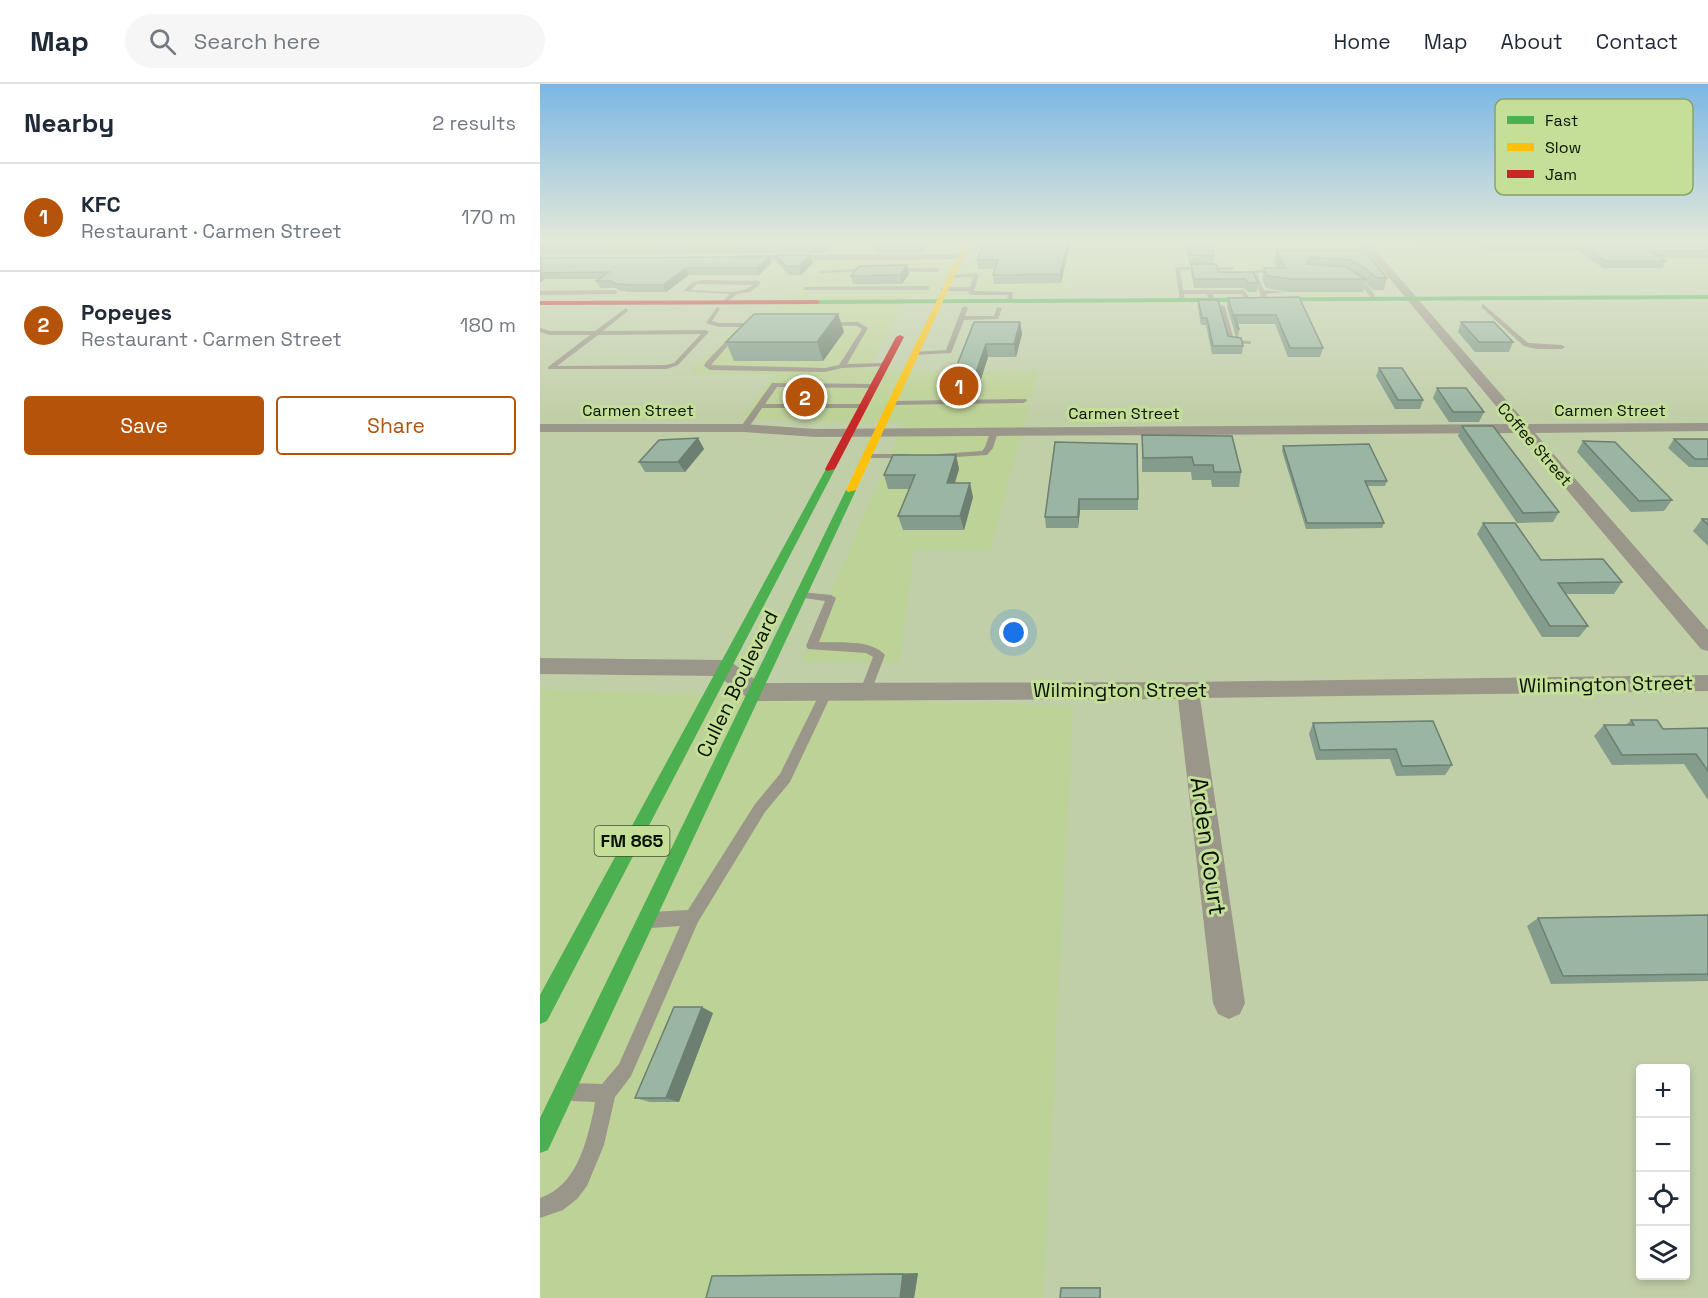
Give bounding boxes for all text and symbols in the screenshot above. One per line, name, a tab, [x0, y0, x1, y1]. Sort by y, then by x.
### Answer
search box	[125, 14, 545, 68]
text: Map	[30, 23, 89, 59]
icon: search	[146, 25, 179, 58]
text: Search here	[194, 27, 321, 55]
text: Home	[1333, 28, 1391, 55]
text: Map	[1424, 28, 1468, 55]
text: About	[1501, 28, 1563, 55]
text: Contact	[1596, 28, 1678, 55]
legend	[1495, 99, 1693, 195]
text: Nearby	[24, 106, 114, 140]
text: 2 results	[432, 110, 516, 136]
text: Fast	[1545, 110, 1578, 131]
text: Slow	[1545, 137, 1581, 158]
text: Jam	[1545, 164, 1577, 185]
text: KFC	[81, 190, 121, 218]
text: 1	[39, 204, 48, 230]
text: 170 m	[461, 204, 516, 230]
text: Restaurant · Carmen Street	[81, 218, 342, 244]
text: Popeyes	[81, 298, 172, 326]
text: 2	[38, 312, 49, 338]
text: 180 m	[460, 312, 516, 338]
text: Restaurant · Carmen Street	[81, 326, 342, 352]
pin: 1	[940, 364, 978, 408]
pin: 2	[786, 374, 824, 420]
button: Save	[24, 396, 264, 455]
button: Share	[276, 396, 516, 455]
street label: Coffee Street	[1493, 398, 1577, 490]
street label: Carmen Street	[582, 400, 694, 421]
street label: Carmen Street	[1554, 400, 1666, 421]
street label: Carmen Street	[1068, 403, 1180, 424]
street label: Cullen Boulevard	[690, 606, 784, 762]
your location	[999, 618, 1028, 647]
street label: Wilmington Street	[1519, 669, 1693, 699]
street label: Wilmington Street	[1033, 677, 1207, 703]
street label: Arden Court	[1183, 775, 1234, 917]
road number: FM 865	[594, 826, 670, 856]
map controls	[1636, 1064, 1690, 1280]
button: +	[1636, 1064, 1690, 1118]
button: −	[1636, 1118, 1690, 1172]
button: locate	[1636, 1172, 1690, 1226]
button: layers	[1636, 1226, 1690, 1280]

